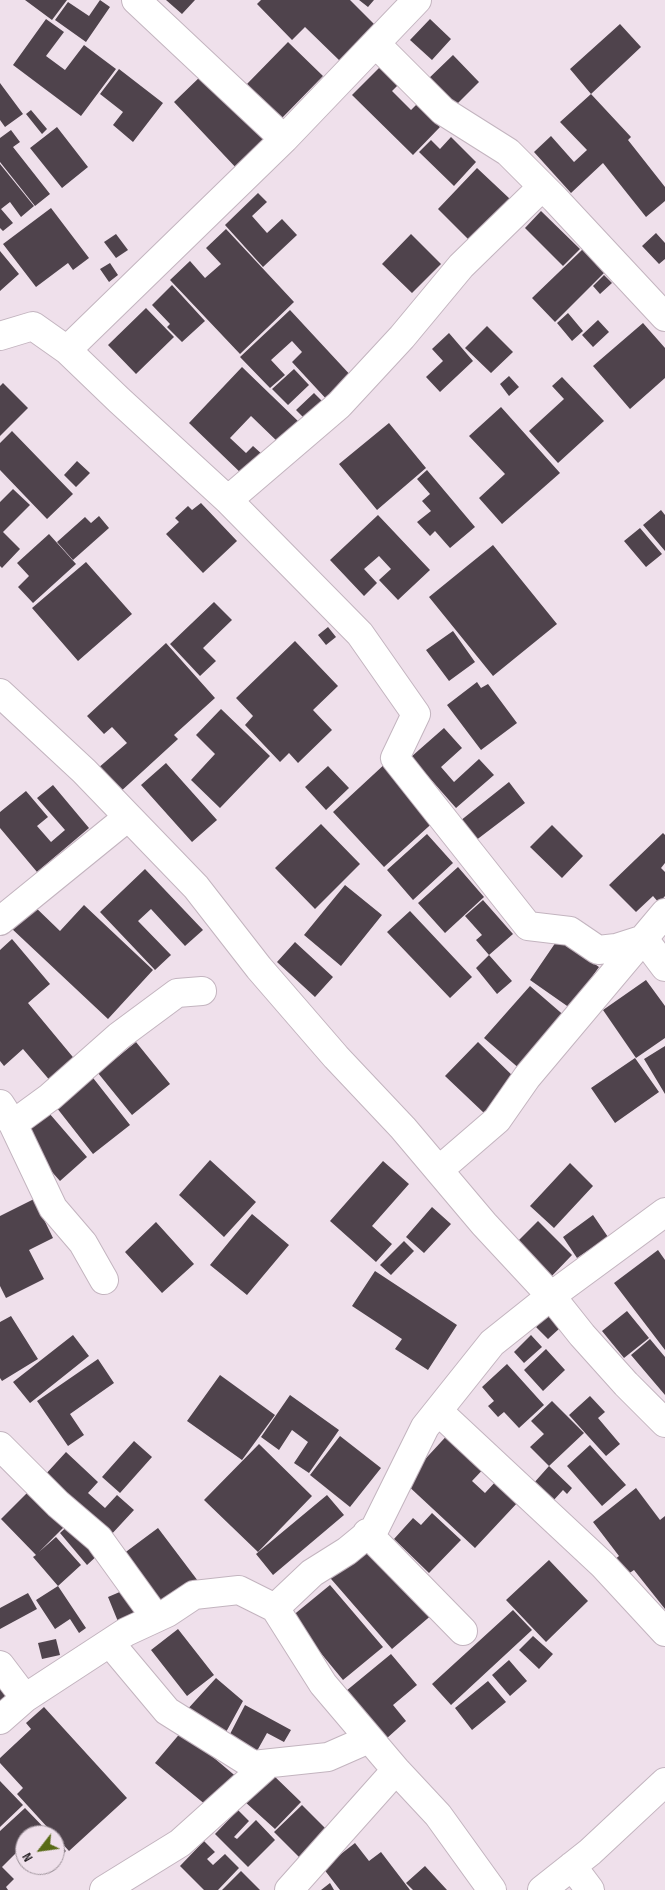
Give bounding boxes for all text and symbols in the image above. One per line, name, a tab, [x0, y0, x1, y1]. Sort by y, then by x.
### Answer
north arrow	[15, 1825, 65, 1875]
text: N	[18, 1850, 37, 1865]

